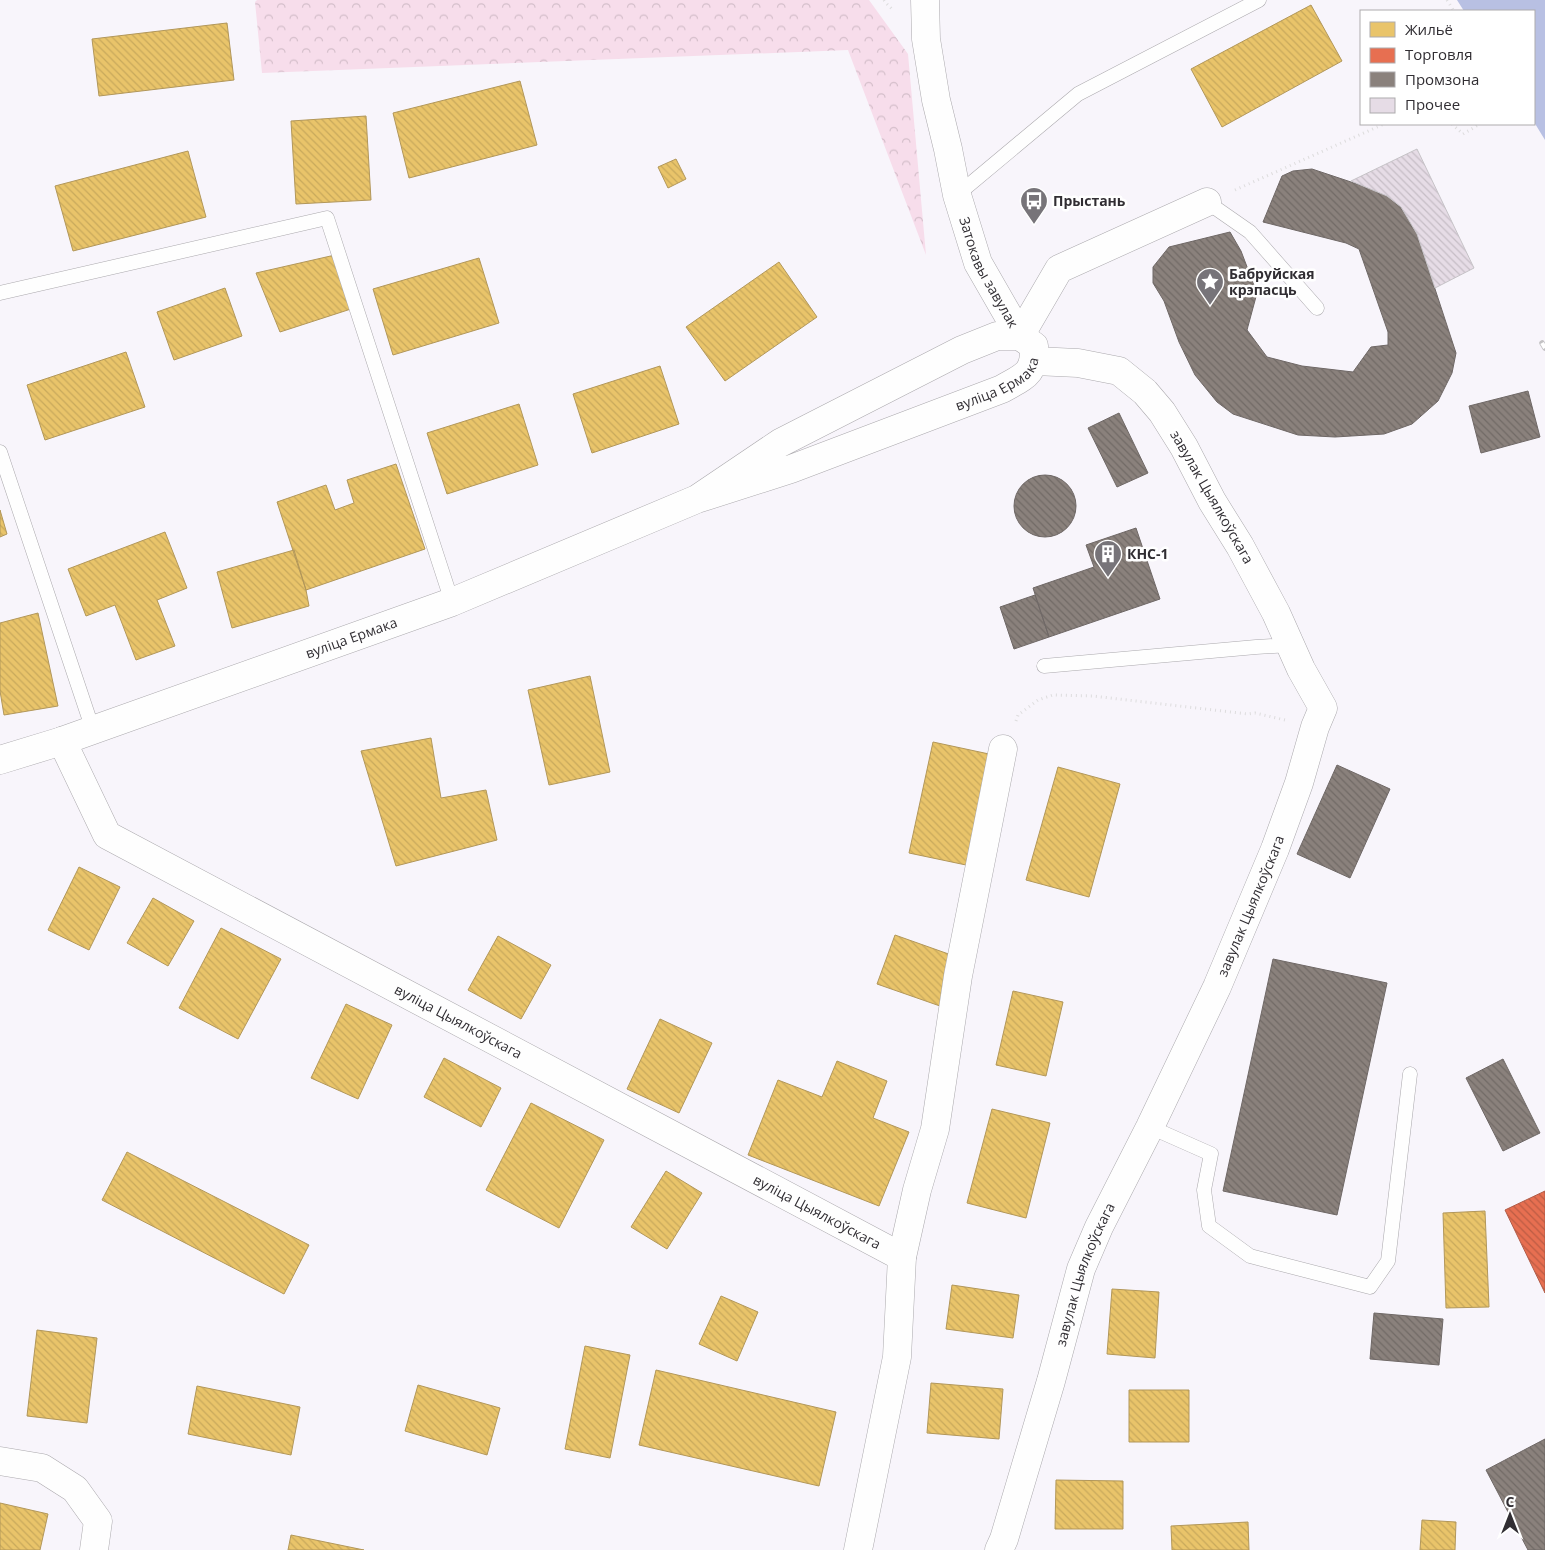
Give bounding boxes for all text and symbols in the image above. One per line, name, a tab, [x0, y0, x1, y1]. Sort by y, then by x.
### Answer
legend	[1360, 10, 1535, 125]
text: Жильё	[1405, 19, 1453, 39]
text: Торговля	[1405, 44, 1472, 64]
text: Промзона	[1405, 69, 1479, 89]
text: Прочее	[1405, 94, 1460, 114]
bus stop icon: Прыстань	[1019, 186, 1049, 225]
place label: Прыстань	[1053, 191, 1126, 210]
street label: Затокавы завулак	[955, 214, 1024, 332]
place label: Бабруйская крэпасць	[1229, 264, 1315, 299]
place icon: Бабруйская крэпасць	[1195, 267, 1225, 306]
street label: вуліца Ермака	[953, 355, 1043, 415]
street label: завулак Цыялкоўскага	[1166, 426, 1258, 567]
building icon: КНС-1	[1093, 539, 1123, 578]
place label: КНС-1	[1127, 544, 1169, 563]
street label: вуліца Ермака	[303, 612, 400, 663]
street label: завулак Цыялкоўскага	[1213, 832, 1288, 979]
street label: вуліца Цыялкоўскага	[391, 979, 526, 1063]
street label: вуліца Цыялкоўскага	[750, 1170, 884, 1253]
street label: завулак Цыялкоўскага	[1051, 1199, 1119, 1348]
north arrow	[1485, 1490, 1535, 1540]
text: С	[1506, 1492, 1515, 1511]

